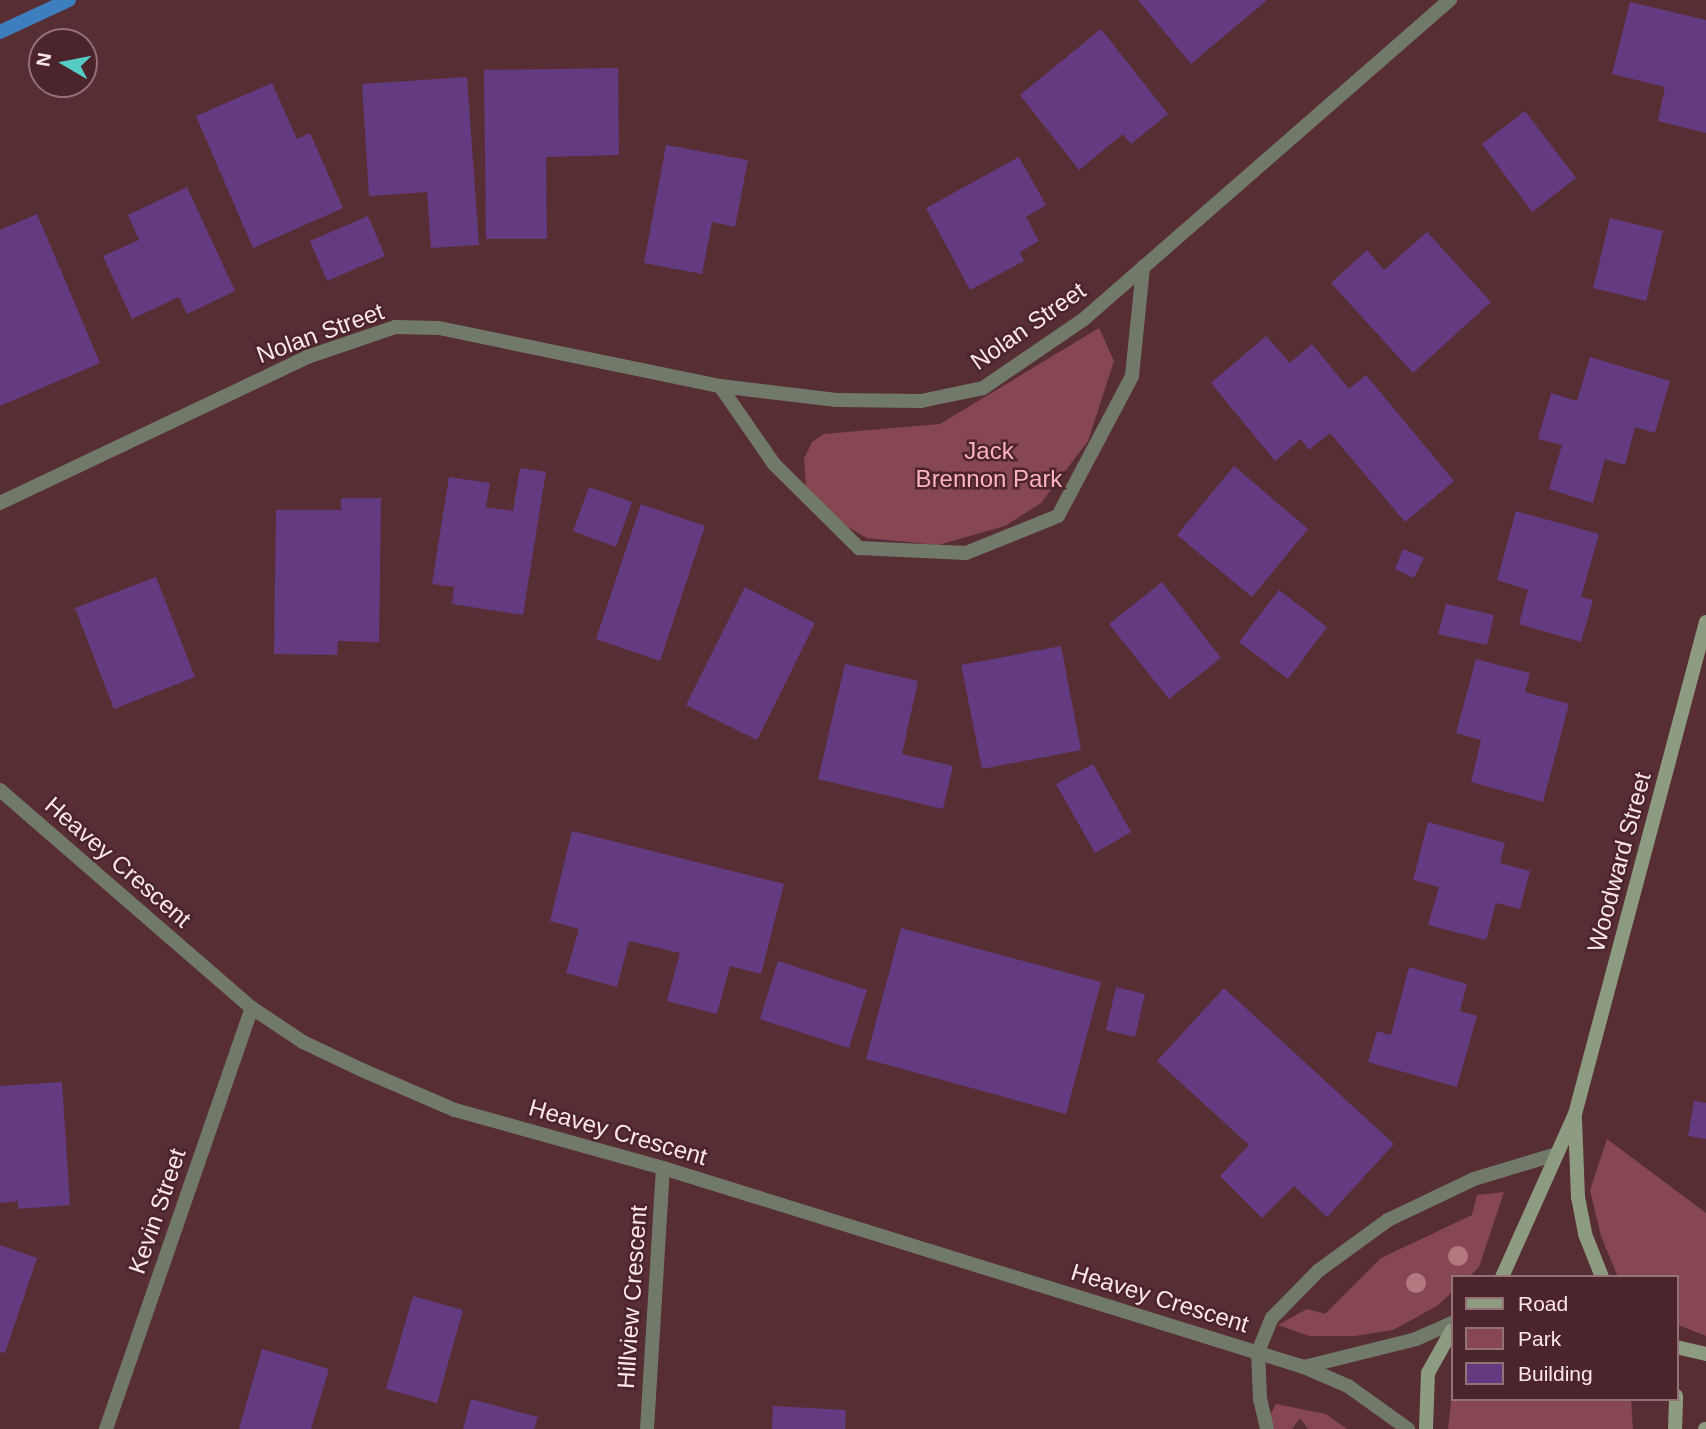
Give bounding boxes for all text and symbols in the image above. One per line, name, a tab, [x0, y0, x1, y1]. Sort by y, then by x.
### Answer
north arrow	[28, 28, 98, 98]
text: N	[32, 51, 55, 68]
street label: Nolan Street	[965, 276, 1091, 376]
street label: Nolan Street	[252, 297, 388, 369]
park label: Jack Brennon Park	[916, 437, 1062, 493]
street label: Woodward Street	[1581, 769, 1657, 955]
street label: Heavey Crescent	[39, 791, 197, 933]
street label: Heavey Crescent	[526, 1093, 710, 1171]
street label: Kevin Street	[122, 1145, 192, 1277]
street label: Hillview Crescent	[611, 1204, 653, 1390]
street label: Heavey Crescent	[1068, 1257, 1252, 1339]
legend	[1450, 1275, 1678, 1401]
text: Road	[1518, 1292, 1568, 1315]
text: Park	[1518, 1327, 1561, 1350]
text: Building	[1518, 1362, 1593, 1385]

